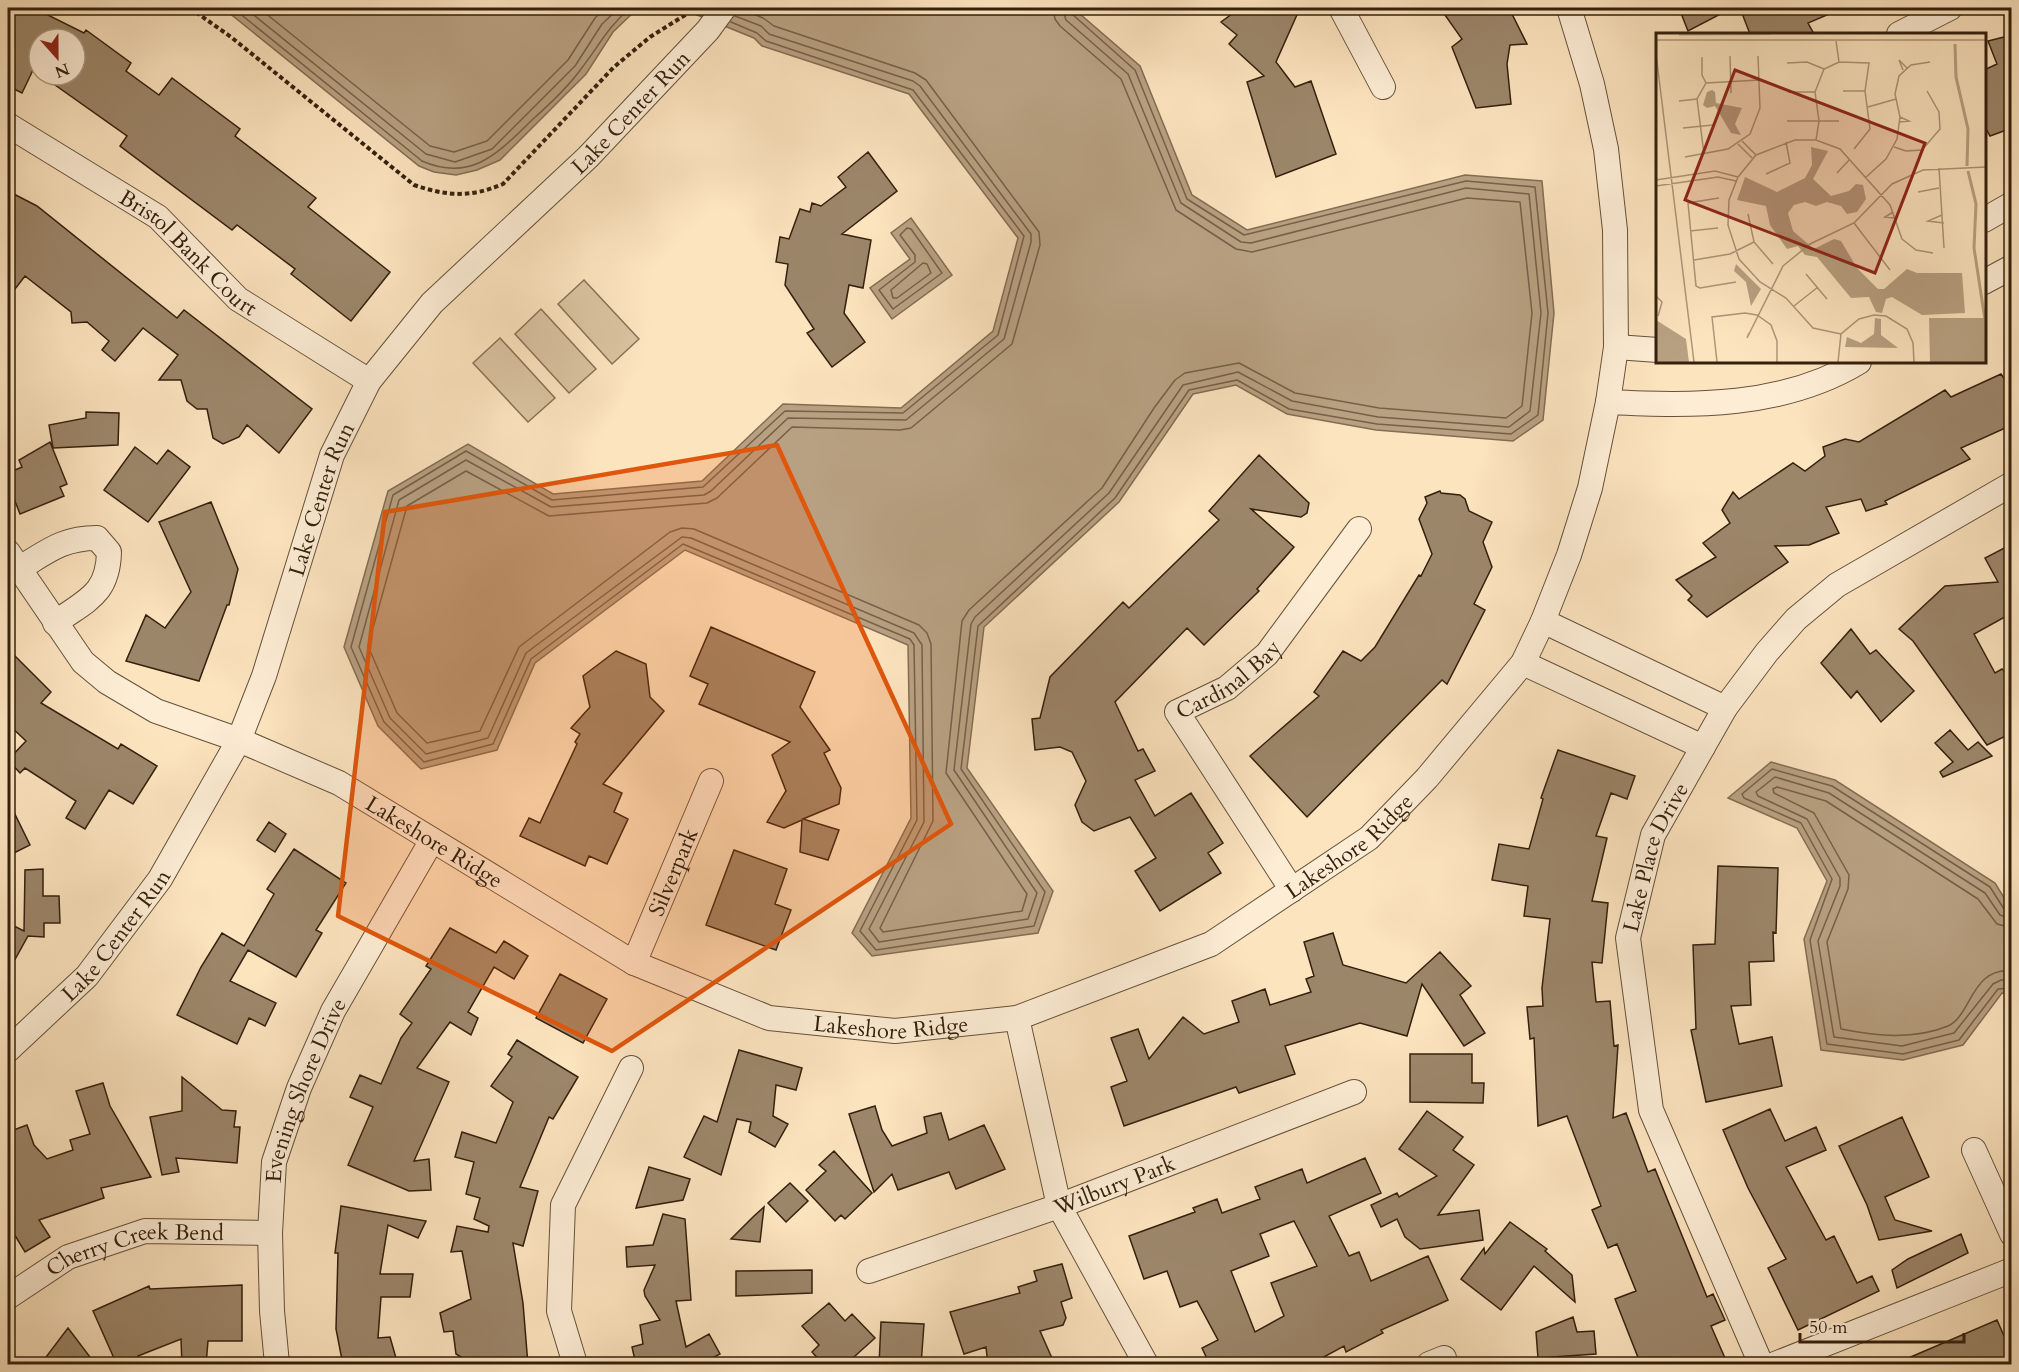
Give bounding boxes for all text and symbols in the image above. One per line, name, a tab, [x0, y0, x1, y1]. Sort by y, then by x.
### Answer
north arrow	[27, 27, 87, 87]
inset map	[1656, 33, 1986, 363]
street label: Lake Center Run	[565, 44, 698, 181]
text: N	[51, 57, 72, 83]
street label: Bristol Bank Court	[113, 183, 263, 323]
street label: Lake Center Run	[282, 417, 362, 580]
street label: Cardinal Bay	[1171, 634, 1288, 726]
street label: Lake Place Drive	[1616, 777, 1696, 935]
street label: Lakeshore Ridge	[1279, 787, 1420, 906]
street label: Lakeshore Ridge	[360, 789, 508, 895]
street label: Silverpark	[642, 823, 706, 921]
street label: Lake Center Run	[55, 864, 178, 1009]
street label: Evening Shore Drive	[259, 992, 354, 1183]
street label: Lakeshore Ridge	[812, 1009, 970, 1047]
street label: Wilbury Park	[1049, 1148, 1180, 1223]
street label: Cherry Creek Bend	[40, 1217, 224, 1284]
scale bar	[1800, 1306, 1964, 1344]
text: 50 m	[1809, 1315, 1848, 1340]

